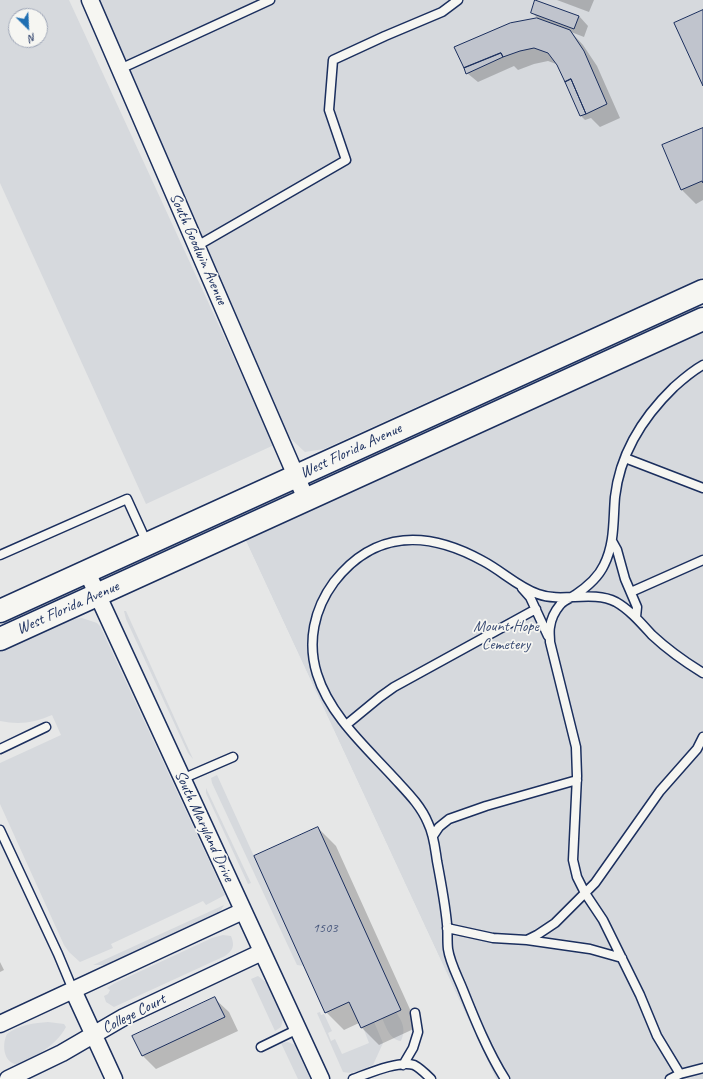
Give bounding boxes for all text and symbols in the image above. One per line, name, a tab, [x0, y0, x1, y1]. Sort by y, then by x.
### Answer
north arrow	[8, 8, 48, 48]
text: N	[27, 30, 38, 46]
street label: South Goodwin Avenue	[165, 190, 231, 308]
street label: West Florida Avenue	[297, 419, 405, 483]
street label: West Florida Avenue	[14, 577, 122, 639]
park label: Mount Hope Cemetery	[473, 617, 539, 655]
street label: South Maryland Drive	[170, 767, 238, 885]
house number: 1503	[312, 920, 338, 936]
street label: College Court	[99, 990, 169, 1038]

